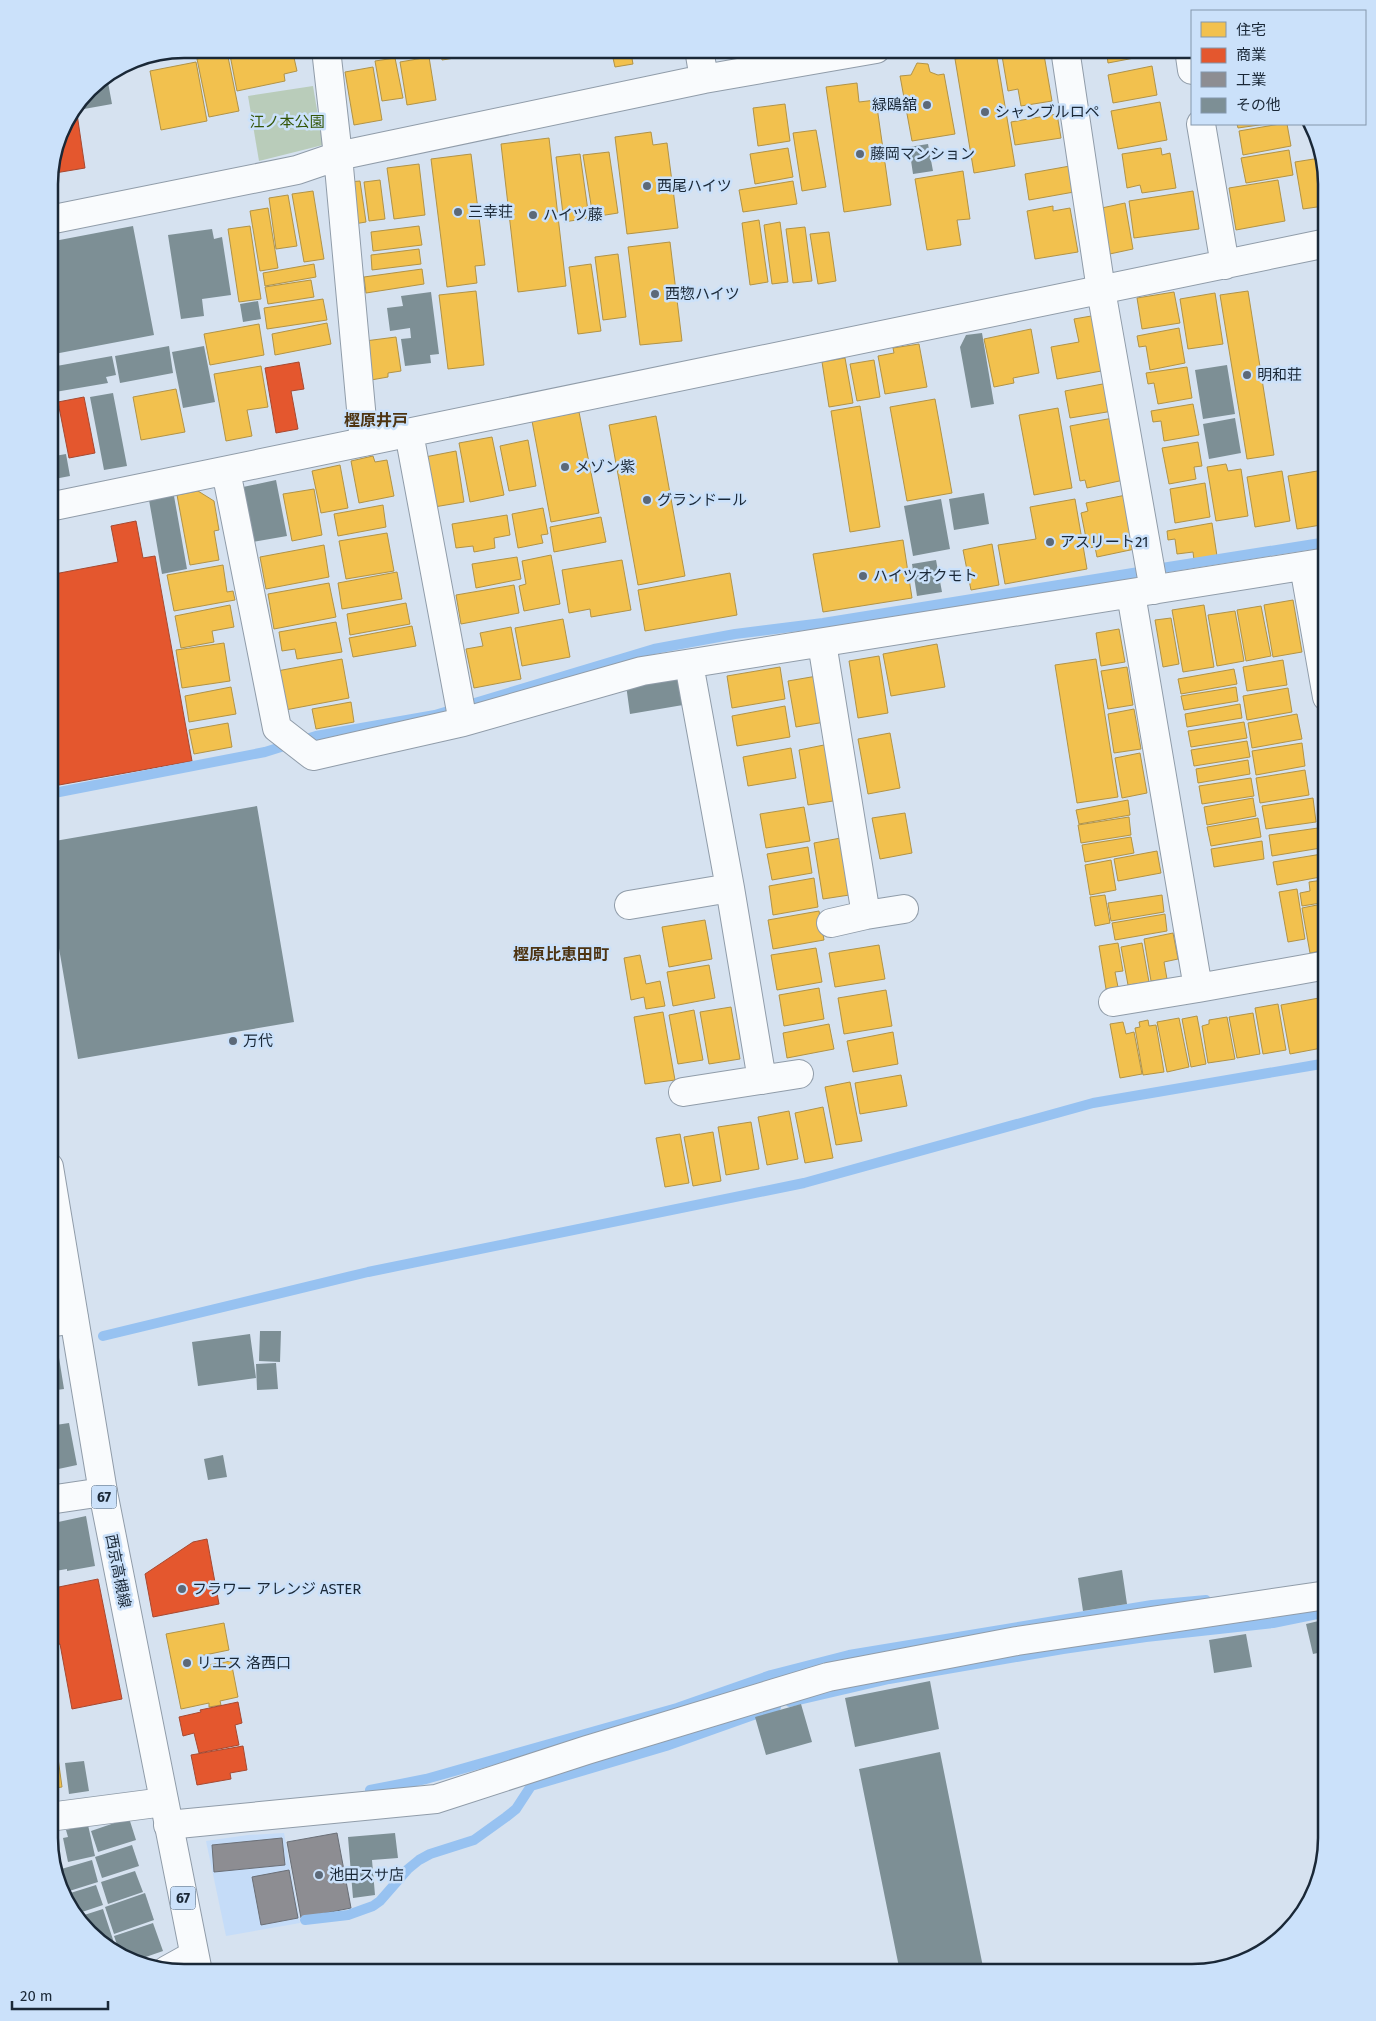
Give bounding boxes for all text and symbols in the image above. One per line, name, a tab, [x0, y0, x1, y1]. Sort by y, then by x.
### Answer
legend	[1191, 10, 1366, 125]
text: 住宅	[1236, 21, 1266, 39]
text: 商業	[1236, 46, 1266, 64]
text: 工業	[1236, 71, 1266, 89]
place label: 緑鴎舘	[872, 96, 917, 114]
text: その他	[1236, 96, 1281, 114]
marker: 緑鴎舘	[921, 99, 933, 111]
place label: シャンブルロペ	[995, 103, 1100, 121]
marker: シャンブルロペ	[979, 106, 991, 118]
park label: 江ノ本公園	[249, 113, 325, 131]
place label: 藤岡マンション	[870, 145, 975, 163]
marker: 藤岡マンション	[854, 148, 866, 160]
place label: 西尾ハイツ	[657, 177, 732, 195]
marker: 西尾ハイツ	[641, 180, 653, 192]
place label: 三幸荘	[468, 203, 513, 221]
marker: 三幸荘	[452, 206, 464, 218]
place label: ハイツ藤	[543, 206, 603, 224]
marker: ハイツ藤	[527, 209, 539, 221]
place label: 西惣ハイツ	[665, 285, 740, 303]
marker: 西惣ハイツ	[649, 288, 661, 300]
place label: 明和荘	[1257, 366, 1302, 384]
marker: 明和荘	[1241, 369, 1253, 381]
district label: 樫原井戸	[344, 411, 408, 430]
place label: メゾン紫	[575, 458, 635, 476]
marker: メゾン紫	[559, 461, 571, 473]
place label: グランドール	[657, 491, 747, 509]
marker: グランドール	[641, 494, 653, 506]
place label: アスリート21	[1060, 533, 1149, 551]
marker: アスリート21	[1044, 536, 1056, 548]
place label: ハイツオクモト	[873, 567, 977, 585]
marker: ハイツオクモト	[857, 570, 869, 582]
district label: 樫原比恵田町	[513, 945, 609, 964]
place label: 万代	[243, 1032, 273, 1050]
marker: 万代	[227, 1035, 239, 1047]
road number: 67	[92, 1485, 116, 1508]
street label: 西京高槻線	[102, 1532, 134, 1610]
place label: フラワー アレンジ ASTER	[192, 1580, 361, 1598]
marker: フラワー アレンジ ASTER	[176, 1583, 188, 1595]
place label: リエス 洛西口	[197, 1654, 291, 1672]
marker: リエス 洛西口	[181, 1657, 193, 1669]
place label: 池田スサ店	[329, 1866, 404, 1884]
marker: 池田スサ店	[313, 1869, 325, 1881]
road number: 67	[170, 1886, 196, 1910]
scale bar	[12, 1978, 109, 2010]
text: 20 m	[20, 1987, 53, 2005]

